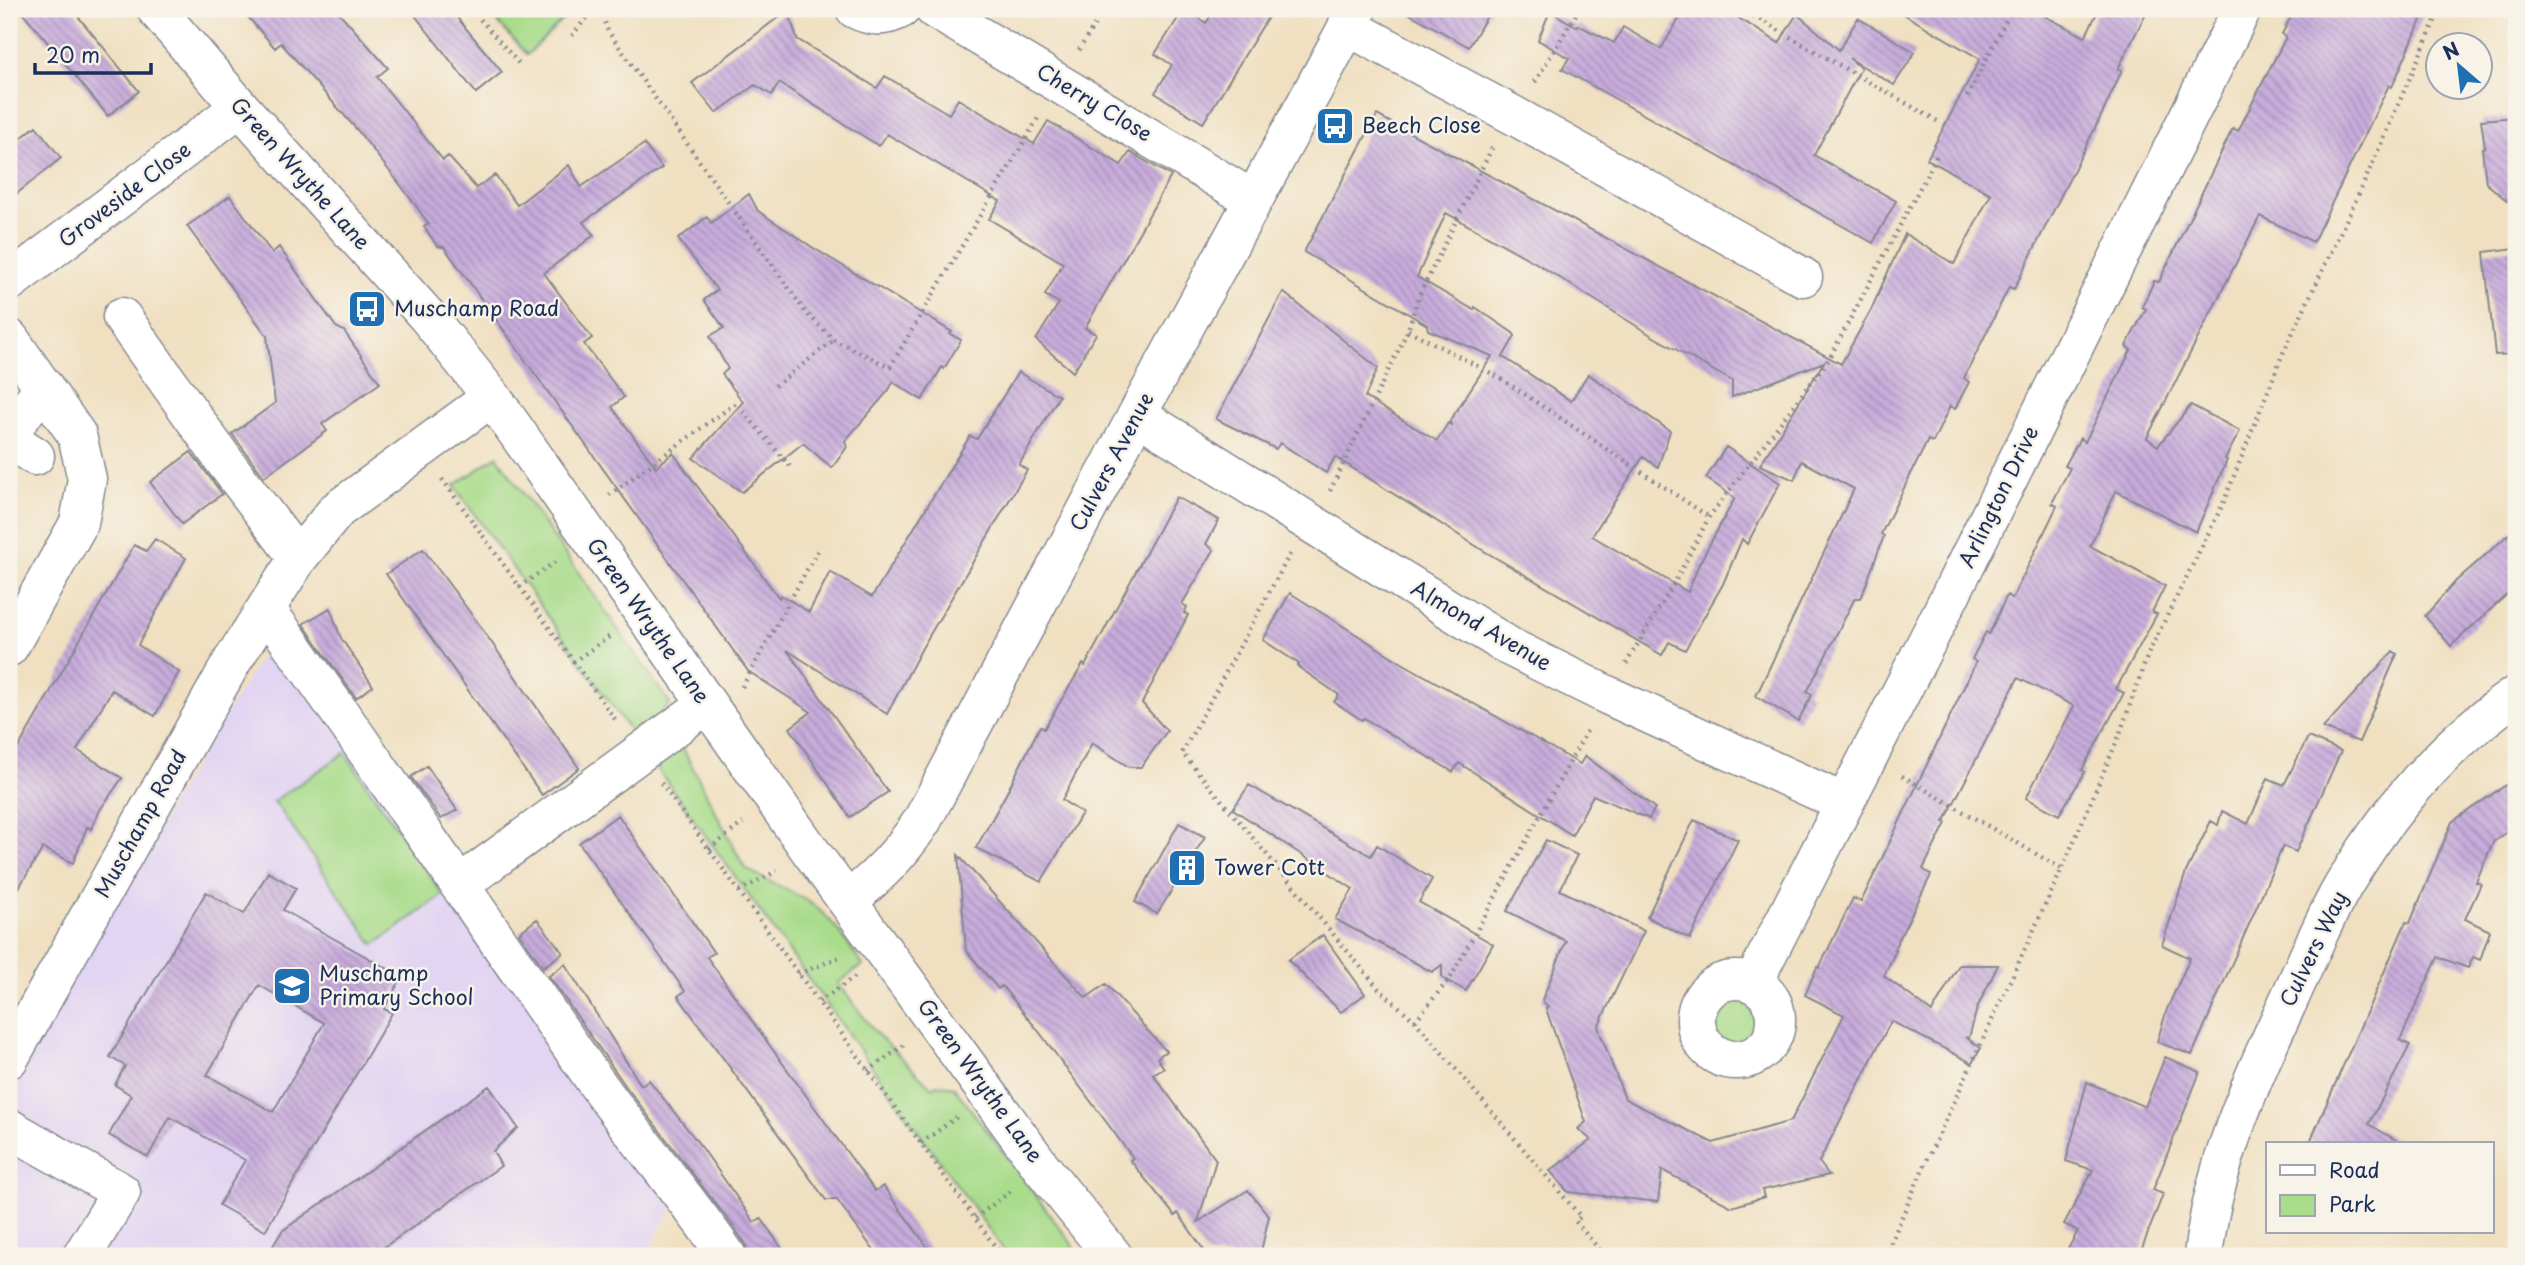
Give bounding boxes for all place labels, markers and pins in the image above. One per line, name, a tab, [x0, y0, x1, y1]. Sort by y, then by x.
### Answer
bus stop icon: Beech Close	[1314, 105, 1356, 147]
place label: Beech Close	[1362, 108, 1481, 140]
bus stop icon: Muschamp Road	[346, 288, 388, 330]
place label: Muschamp Road	[394, 291, 559, 323]
building icon: Tower Cott	[1166, 847, 1208, 889]
place label: Tower Cott	[1214, 850, 1325, 882]
place label: Muschamp Primary School	[319, 956, 474, 1012]
school or university icon: Muschamp Primary School	[271, 965, 313, 1007]

